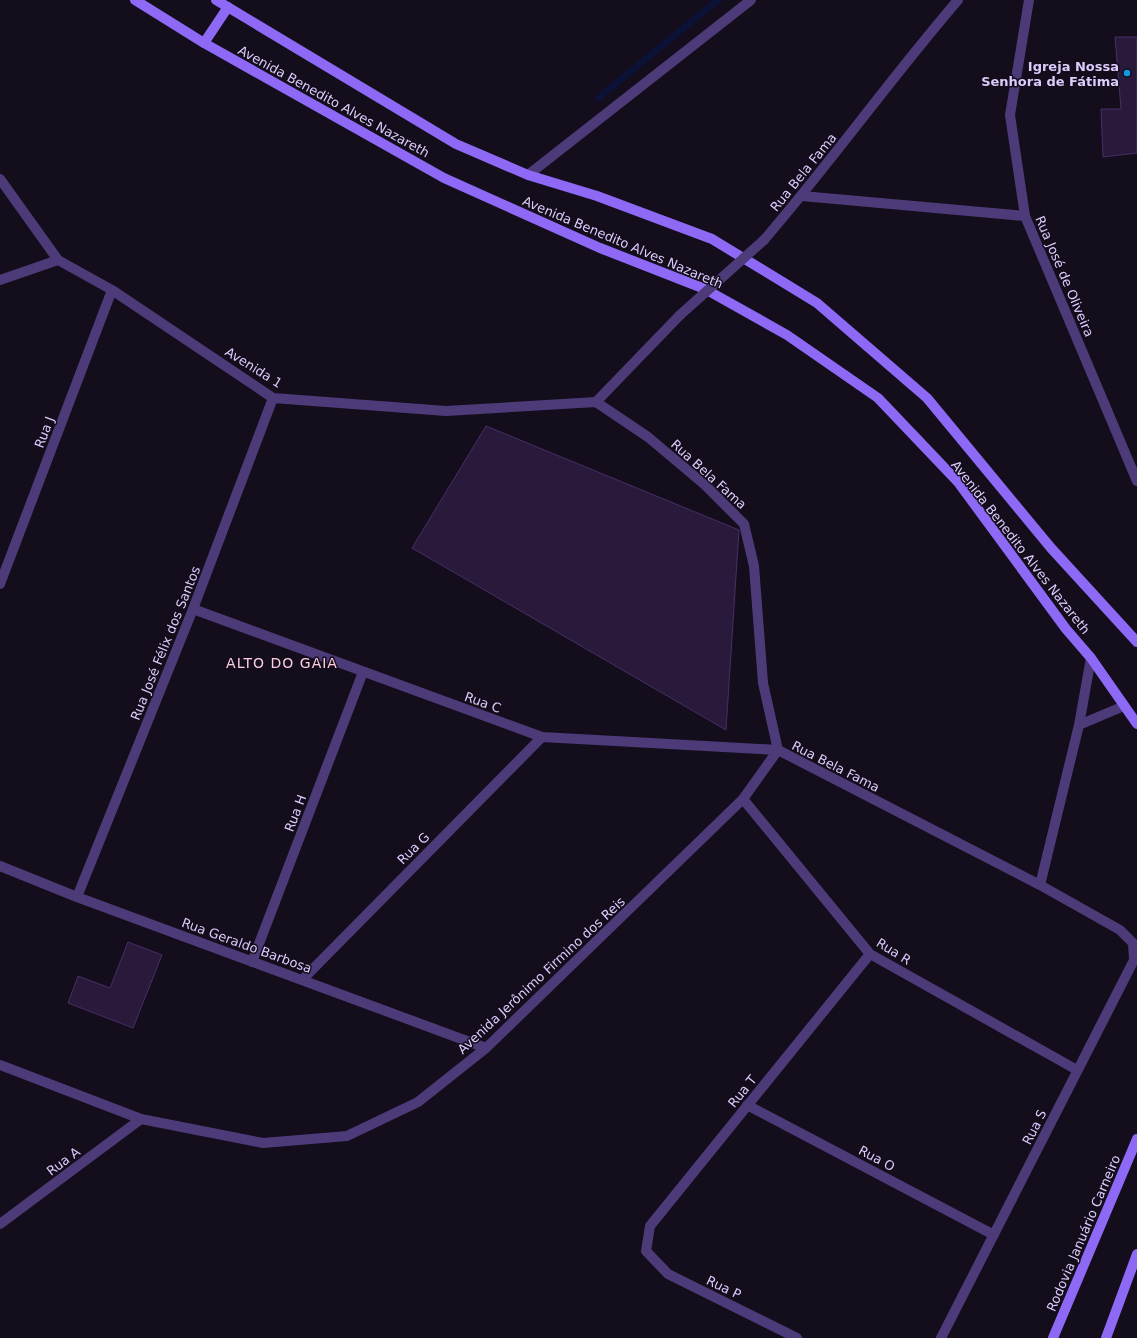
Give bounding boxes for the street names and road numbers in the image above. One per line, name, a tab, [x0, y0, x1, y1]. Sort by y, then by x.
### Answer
street label: Avenida Benedito Alves Nazareth	[236, 42, 432, 160]
street label: Rua Bela Fama	[767, 130, 840, 214]
street label: Avenida Benedito Alves Nazareth	[520, 193, 725, 292]
street label: Rua José de Oliveira	[1032, 213, 1097, 339]
street label: Avenida 1	[222, 344, 285, 391]
street label: Rua J	[32, 414, 57, 450]
street label: Rua Bela Fama	[668, 437, 749, 512]
street label: Avenida Benedito Alves Nazareth	[948, 458, 1093, 637]
street label: Rua José Félix dos Santos	[128, 564, 203, 722]
street label: Rua C	[462, 689, 503, 716]
street label: Rua Bela Fama	[789, 738, 882, 795]
street label: Rua H	[282, 792, 309, 834]
street label: Rua G	[394, 829, 432, 867]
street label: Avenida Jerônimo Firmino dos Reis	[455, 894, 628, 1057]
street label: Rua Geraldo Barbosa	[180, 915, 314, 976]
street label: Rua R	[874, 935, 914, 968]
street label: Rua T	[725, 1072, 760, 1110]
street label: Rua S	[1019, 1107, 1050, 1147]
street label: Rua O	[856, 1143, 898, 1174]
street label: Rua A	[44, 1144, 83, 1179]
street label: Rodovia Januário Carneiro	[1044, 1153, 1123, 1314]
street label: Rua P	[704, 1273, 744, 1302]

